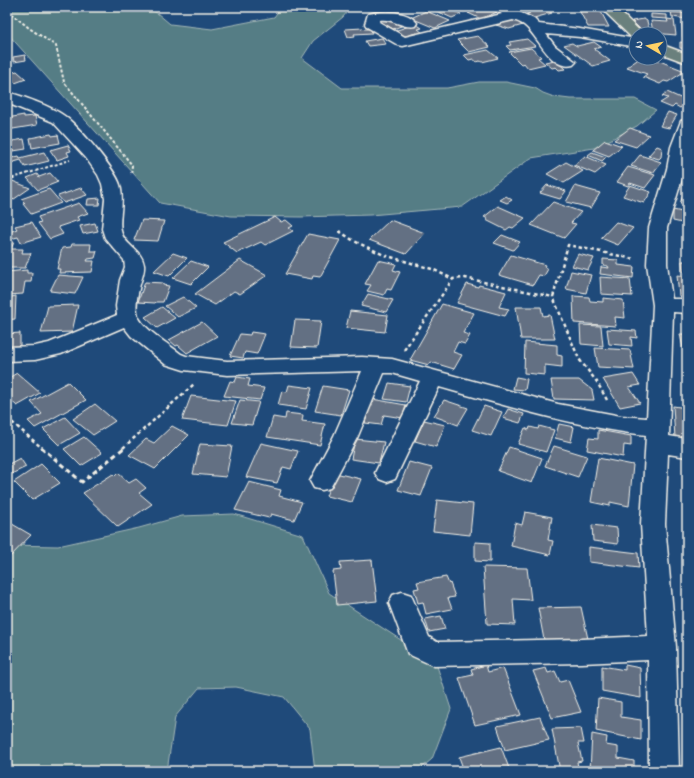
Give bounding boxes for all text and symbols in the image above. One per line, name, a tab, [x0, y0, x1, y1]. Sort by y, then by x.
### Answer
north arrow	[628, 26, 668, 66]
text: N	[631, 40, 648, 50]

